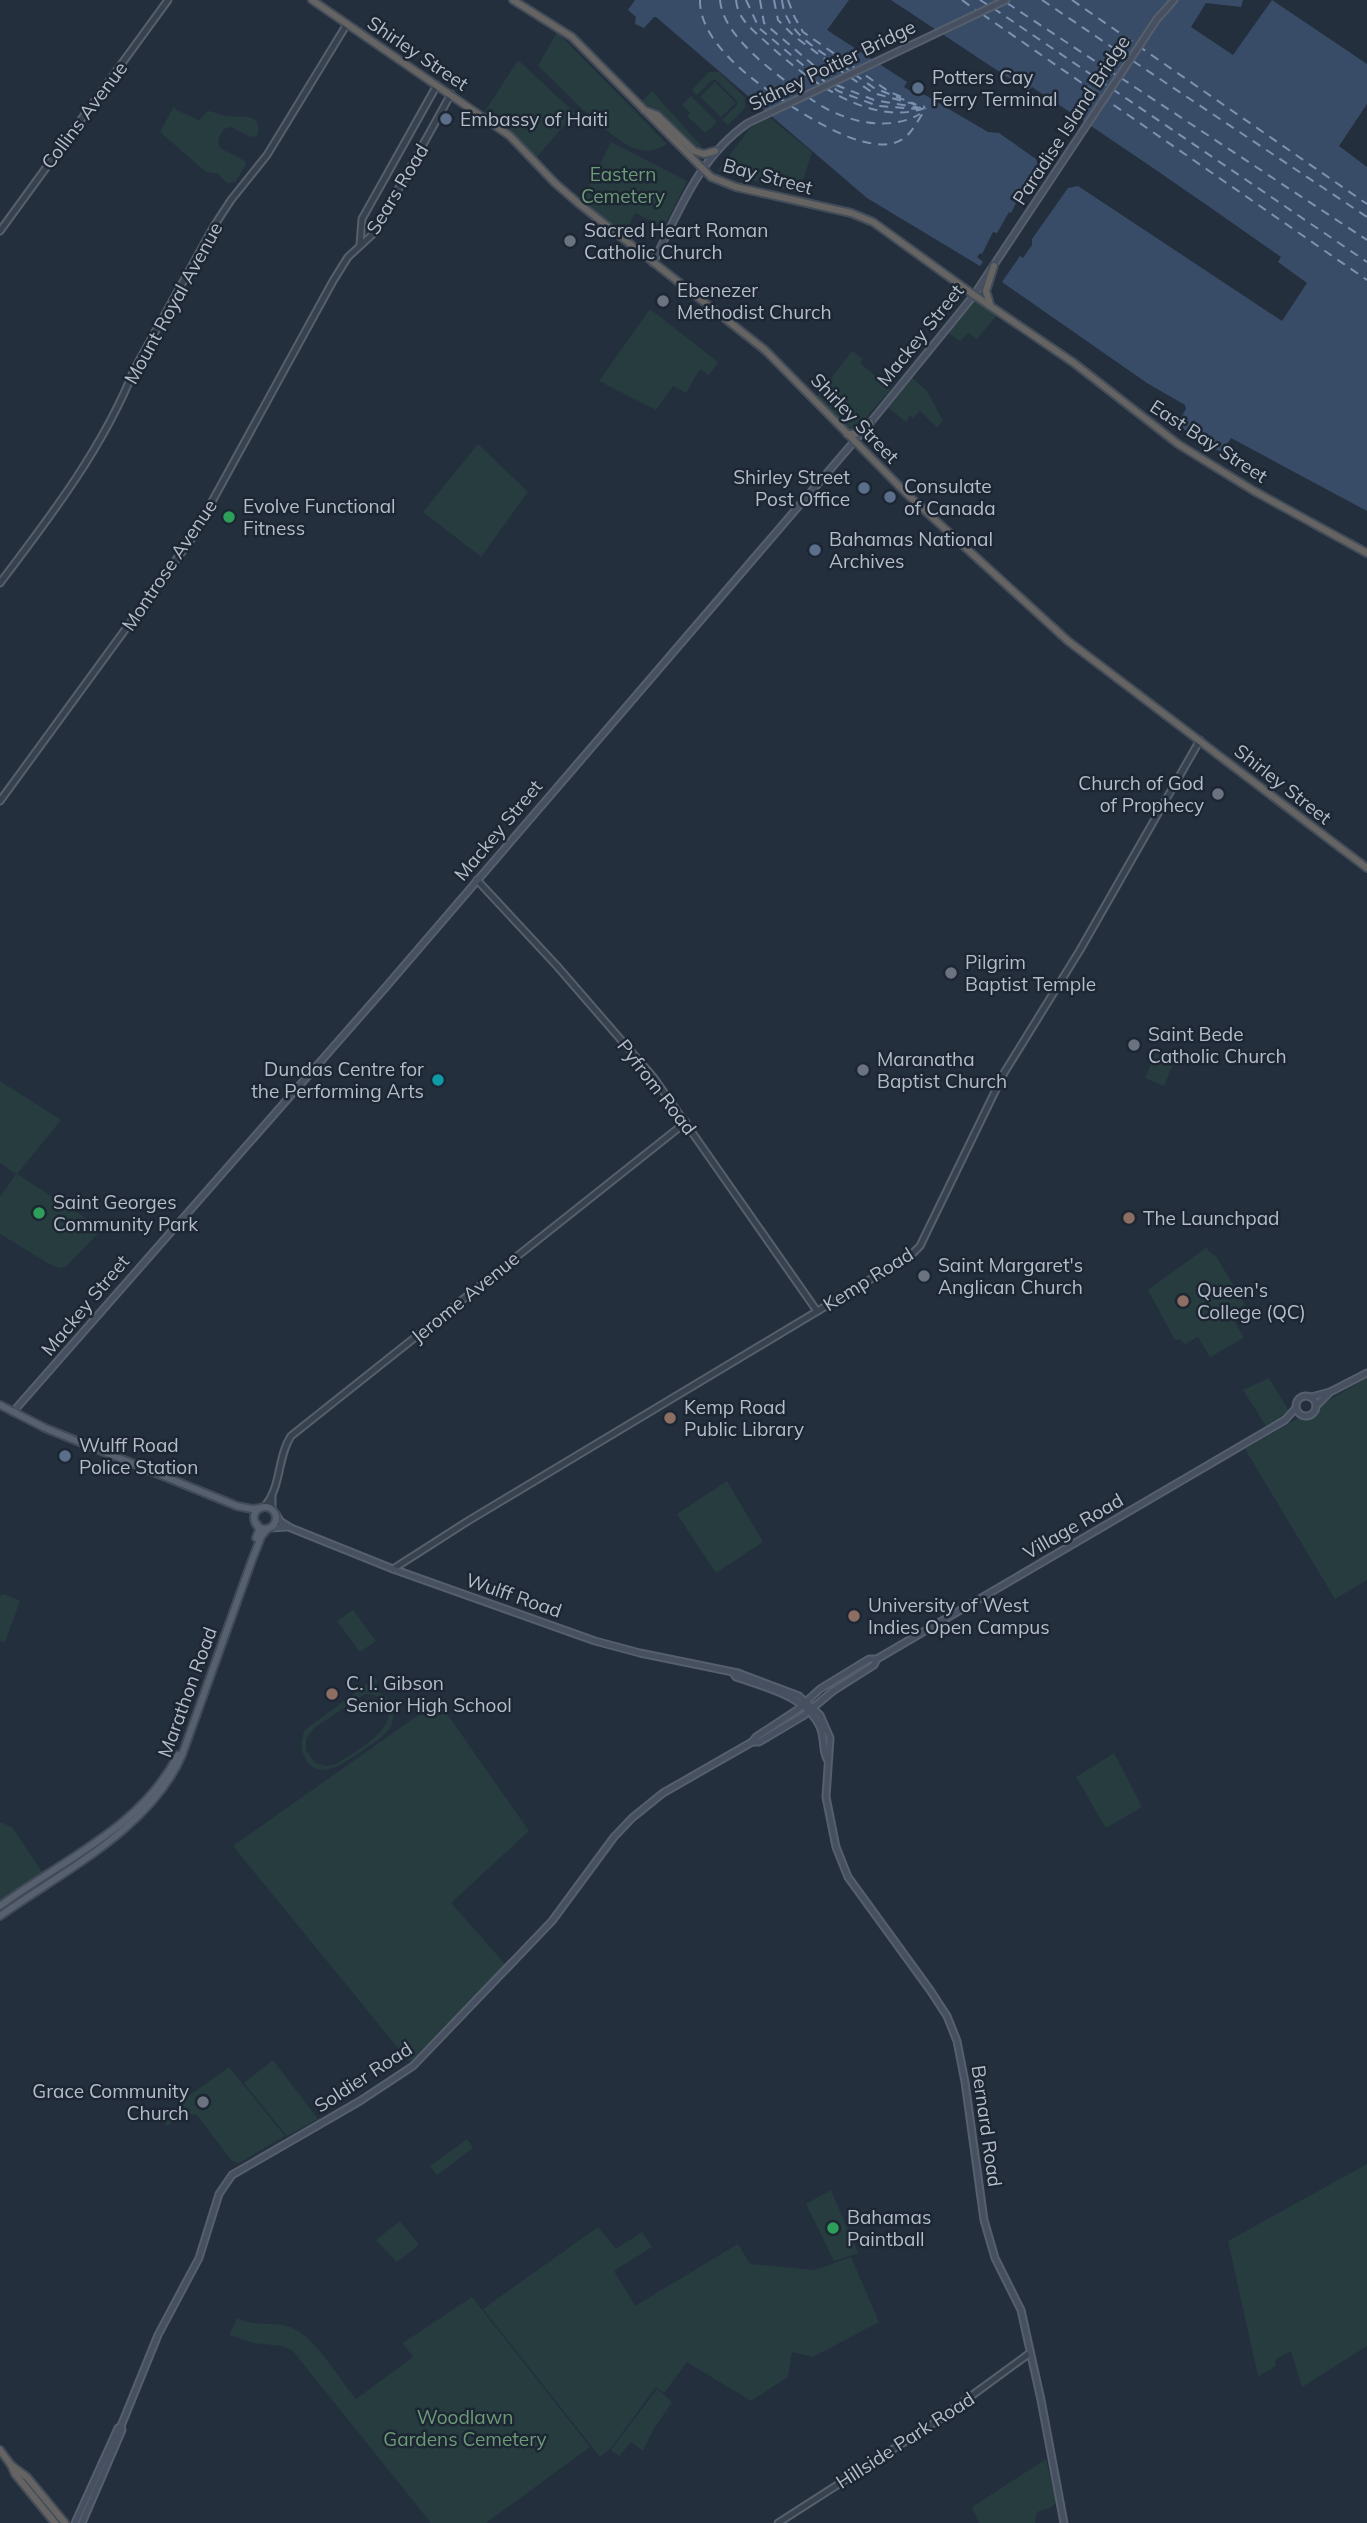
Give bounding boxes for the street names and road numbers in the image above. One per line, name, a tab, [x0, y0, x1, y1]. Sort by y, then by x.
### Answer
street label: Shirley Street	[363, 10, 473, 96]
street label: Sidney Poitier Bridge	[745, 14, 919, 116]
street label: Paradise Island Bridge	[1007, 31, 1135, 209]
street label: Collins Avenue	[36, 56, 132, 174]
street label: Sears Road	[361, 139, 433, 239]
street label: Bay Street	[721, 153, 816, 200]
street label: Mount Royal Avenue	[119, 218, 227, 388]
street label: Mackey Street	[872, 279, 969, 391]
street label: Shirley Street	[806, 368, 904, 469]
street label: East Bay Street	[1146, 394, 1273, 488]
street label: Montrose Avenue	[116, 495, 222, 635]
street label: Shirley Street	[1230, 739, 1337, 830]
street label: Mackey Street	[449, 774, 547, 885]
street label: Pyfrom Road	[612, 1034, 702, 1140]
street label: Kemp Road	[818, 1242, 918, 1316]
street label: Jerome Avenue	[406, 1246, 524, 1348]
street label: Mackey Street	[36, 1249, 134, 1360]
street label: Village Road	[1019, 1488, 1127, 1564]
street label: Wulff Road	[463, 1567, 565, 1623]
street label: Marathon Road	[152, 1623, 222, 1761]
street label: Soldier Road	[310, 2036, 416, 2118]
street label: Bernard Road	[967, 2064, 1007, 2188]
street label: Hillside Park Road	[831, 2386, 979, 2494]

